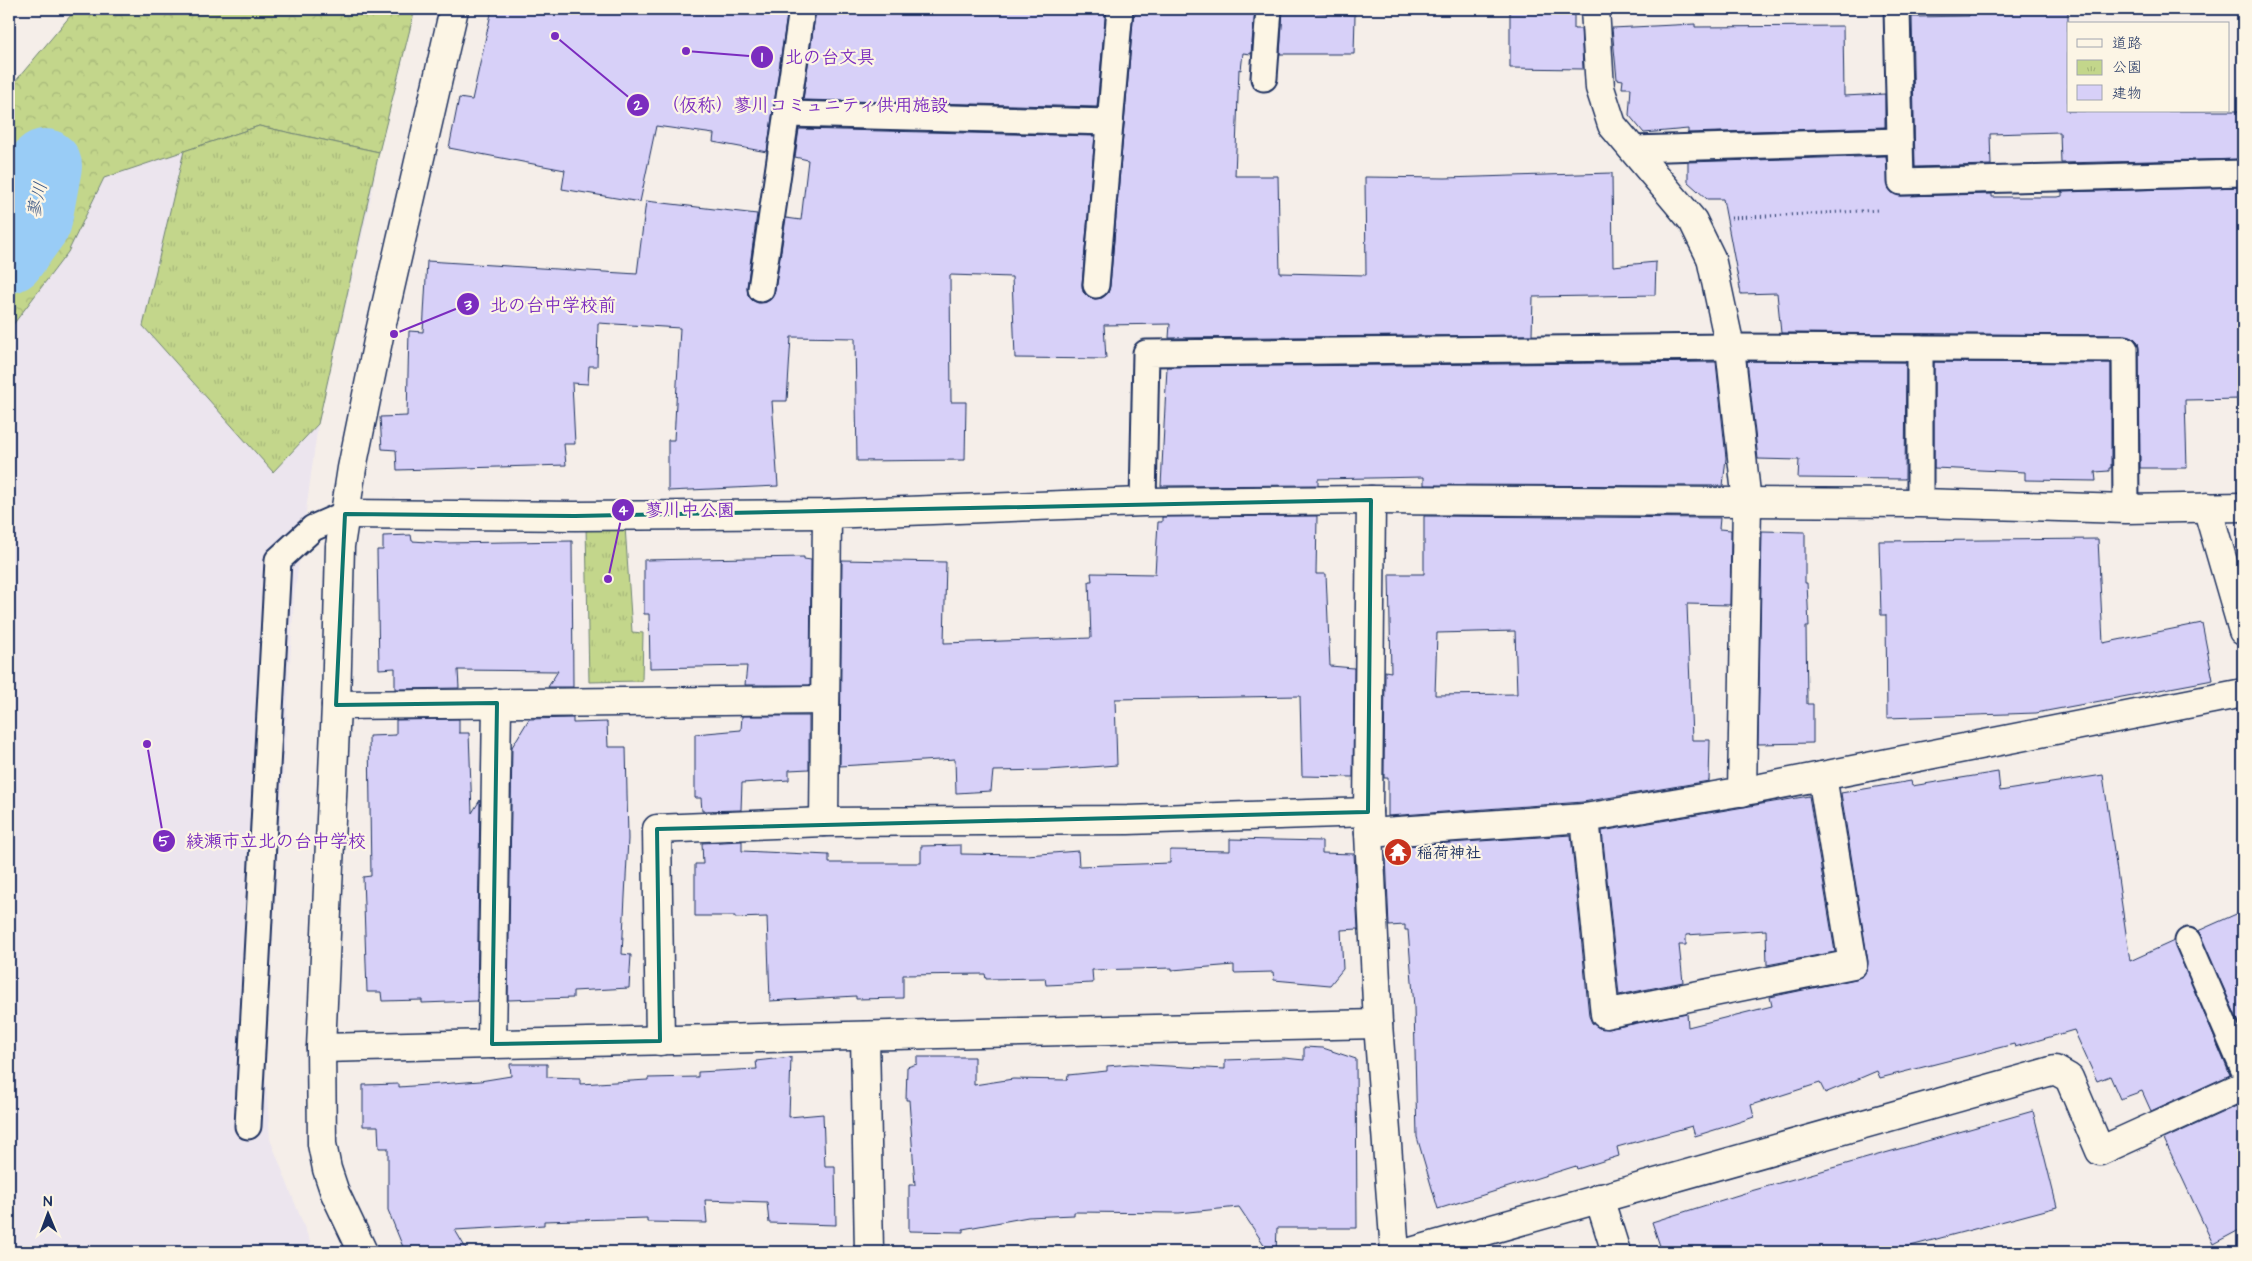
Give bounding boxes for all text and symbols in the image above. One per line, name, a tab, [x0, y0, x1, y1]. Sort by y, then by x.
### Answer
legend	[2067, 22, 2230, 112]
text: 道路	[2112, 33, 2142, 54]
callout: 北の台文具	[750, 40, 885, 73]
text: 北の台文具	[785, 45, 875, 70]
text: 1	[761, 47, 763, 68]
text: 公園	[2112, 57, 2142, 78]
text: 建物	[2112, 83, 2142, 104]
callout: （仮称）蓼川コミュニティ供用施設	[626, 88, 959, 121]
text: （仮称）蓼川コミュニティ供用施設	[662, 93, 948, 118]
text: 2	[633, 95, 643, 116]
water label: 蓼川	[21, 180, 54, 220]
callout: 北の台中学校前	[455, 288, 626, 321]
text: 北の台中学校前	[490, 293, 616, 318]
text: 3	[463, 295, 472, 316]
callout: 蓼川中公園	[610, 493, 745, 526]
text: 蓼川中公園	[645, 498, 735, 523]
text: 4	[618, 500, 629, 521]
callout: 綾瀬市立北の台中学校	[151, 824, 376, 857]
text: 綾瀬市立北の台中学校	[186, 829, 366, 854]
text: 5	[159, 831, 170, 852]
temple icon: 稲荷神社	[1383, 837, 1413, 867]
place label: 稲荷神社	[1417, 842, 1481, 864]
north arrow	[22, 1188, 72, 1238]
text: N	[43, 1192, 53, 1212]

